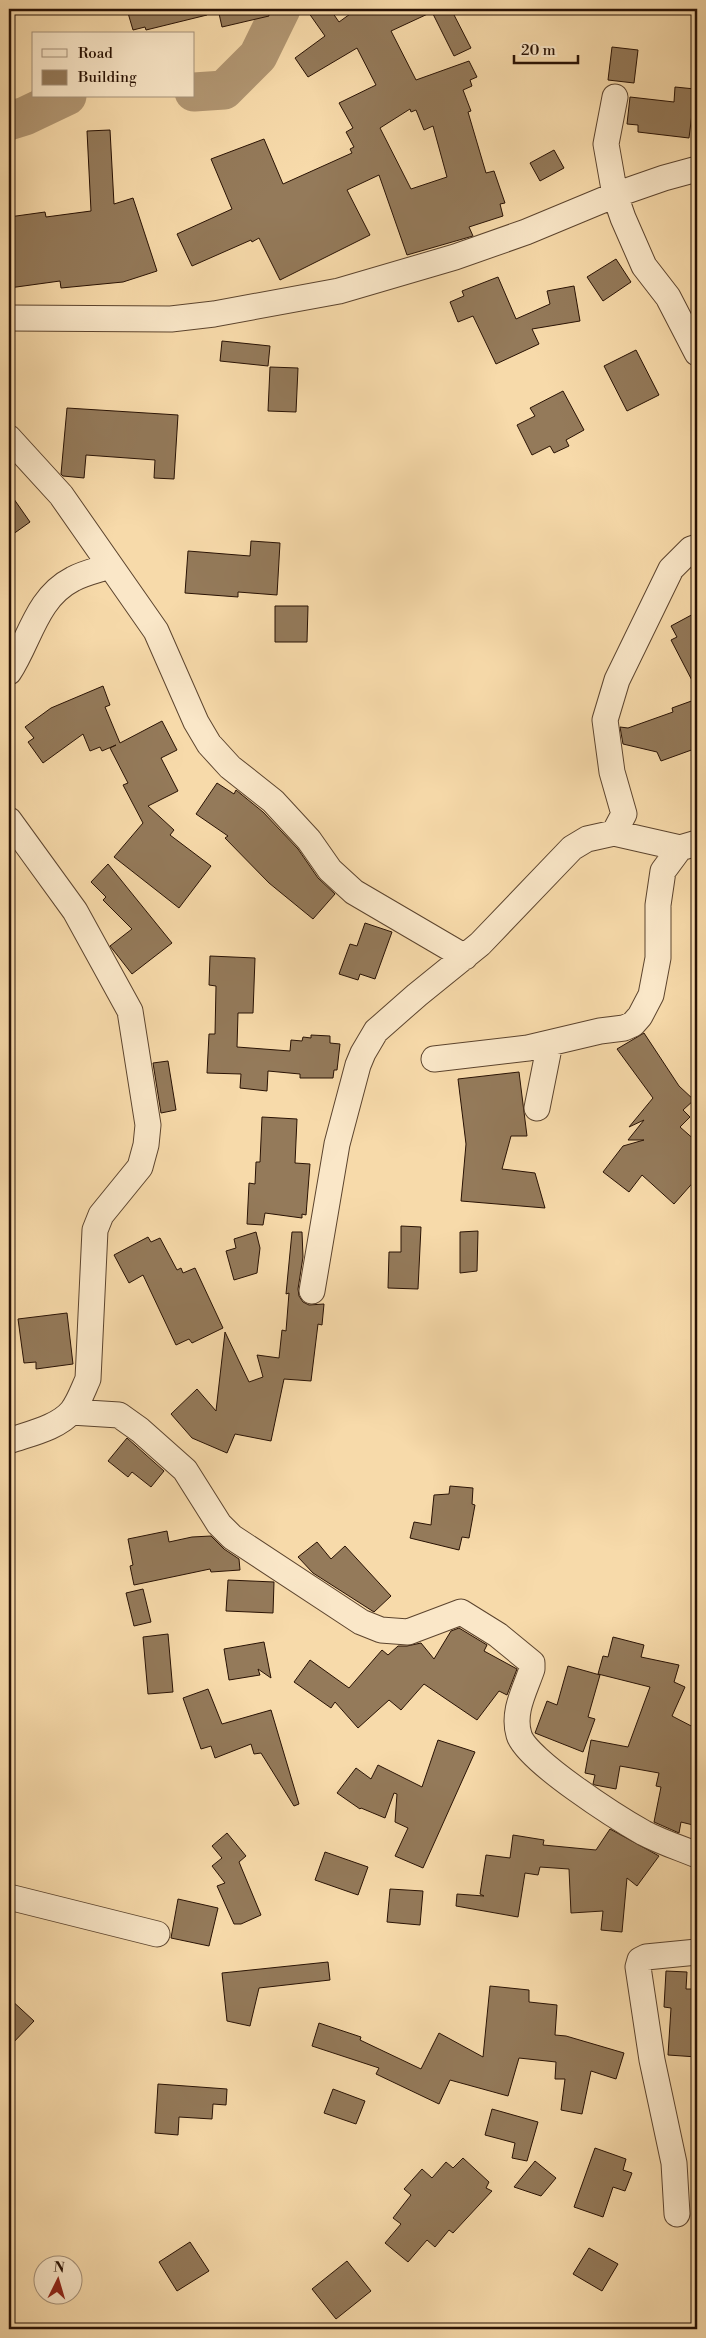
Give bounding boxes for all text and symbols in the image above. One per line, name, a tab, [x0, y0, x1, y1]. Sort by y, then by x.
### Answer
legend	[32, 32, 195, 98]
scale bar	[514, 32, 577, 64]
text: 20 m	[521, 41, 556, 60]
text: Road	[78, 44, 113, 63]
text: Building	[77, 68, 137, 87]
north arrow	[32, 2256, 82, 2306]
text: N	[53, 2259, 65, 2277]

